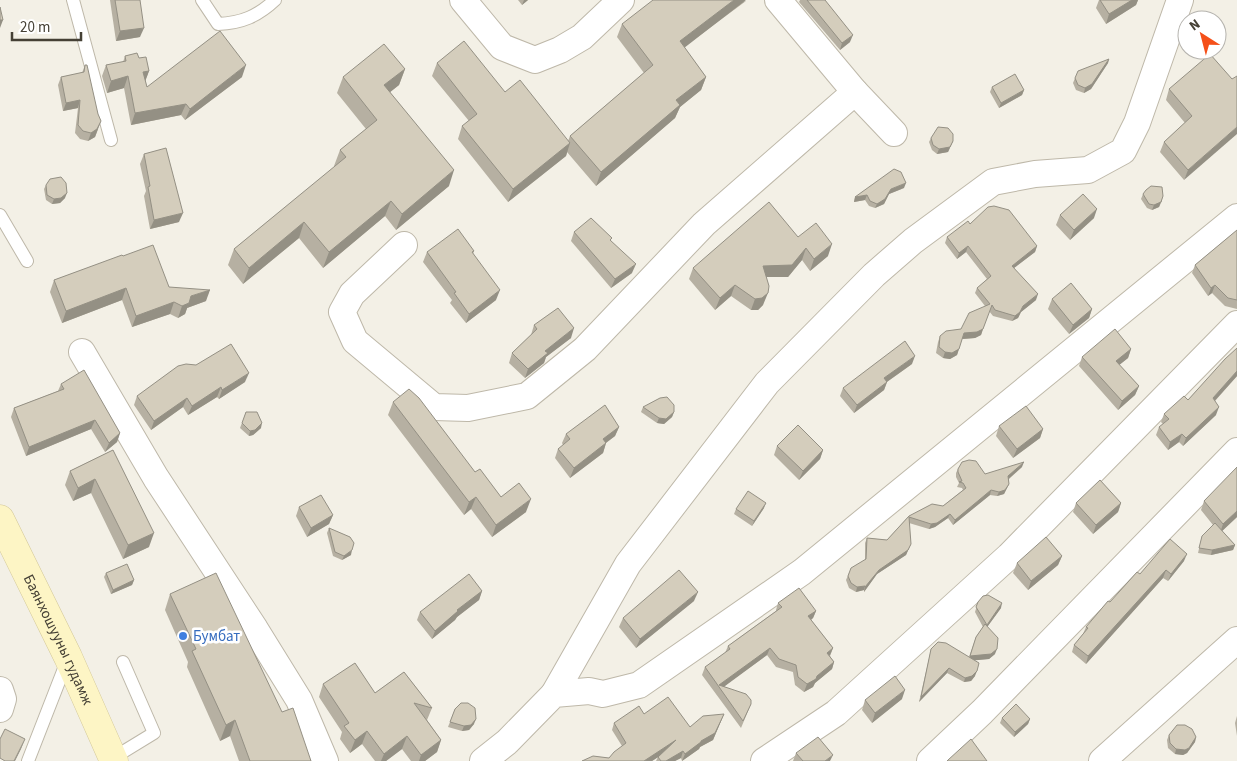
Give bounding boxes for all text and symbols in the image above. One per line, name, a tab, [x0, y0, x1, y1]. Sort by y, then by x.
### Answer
scale bar	[12, 10, 81, 42]
north arrow	[1177, 10, 1227, 60]
text: N	[1185, 14, 1205, 36]
text: 20 m	[20, 17, 50, 38]
street label: Баянхошууны гудамж	[18, 571, 99, 709]
place label: Бумбат	[193, 626, 240, 647]
marker: Бумбат	[177, 630, 189, 642]

